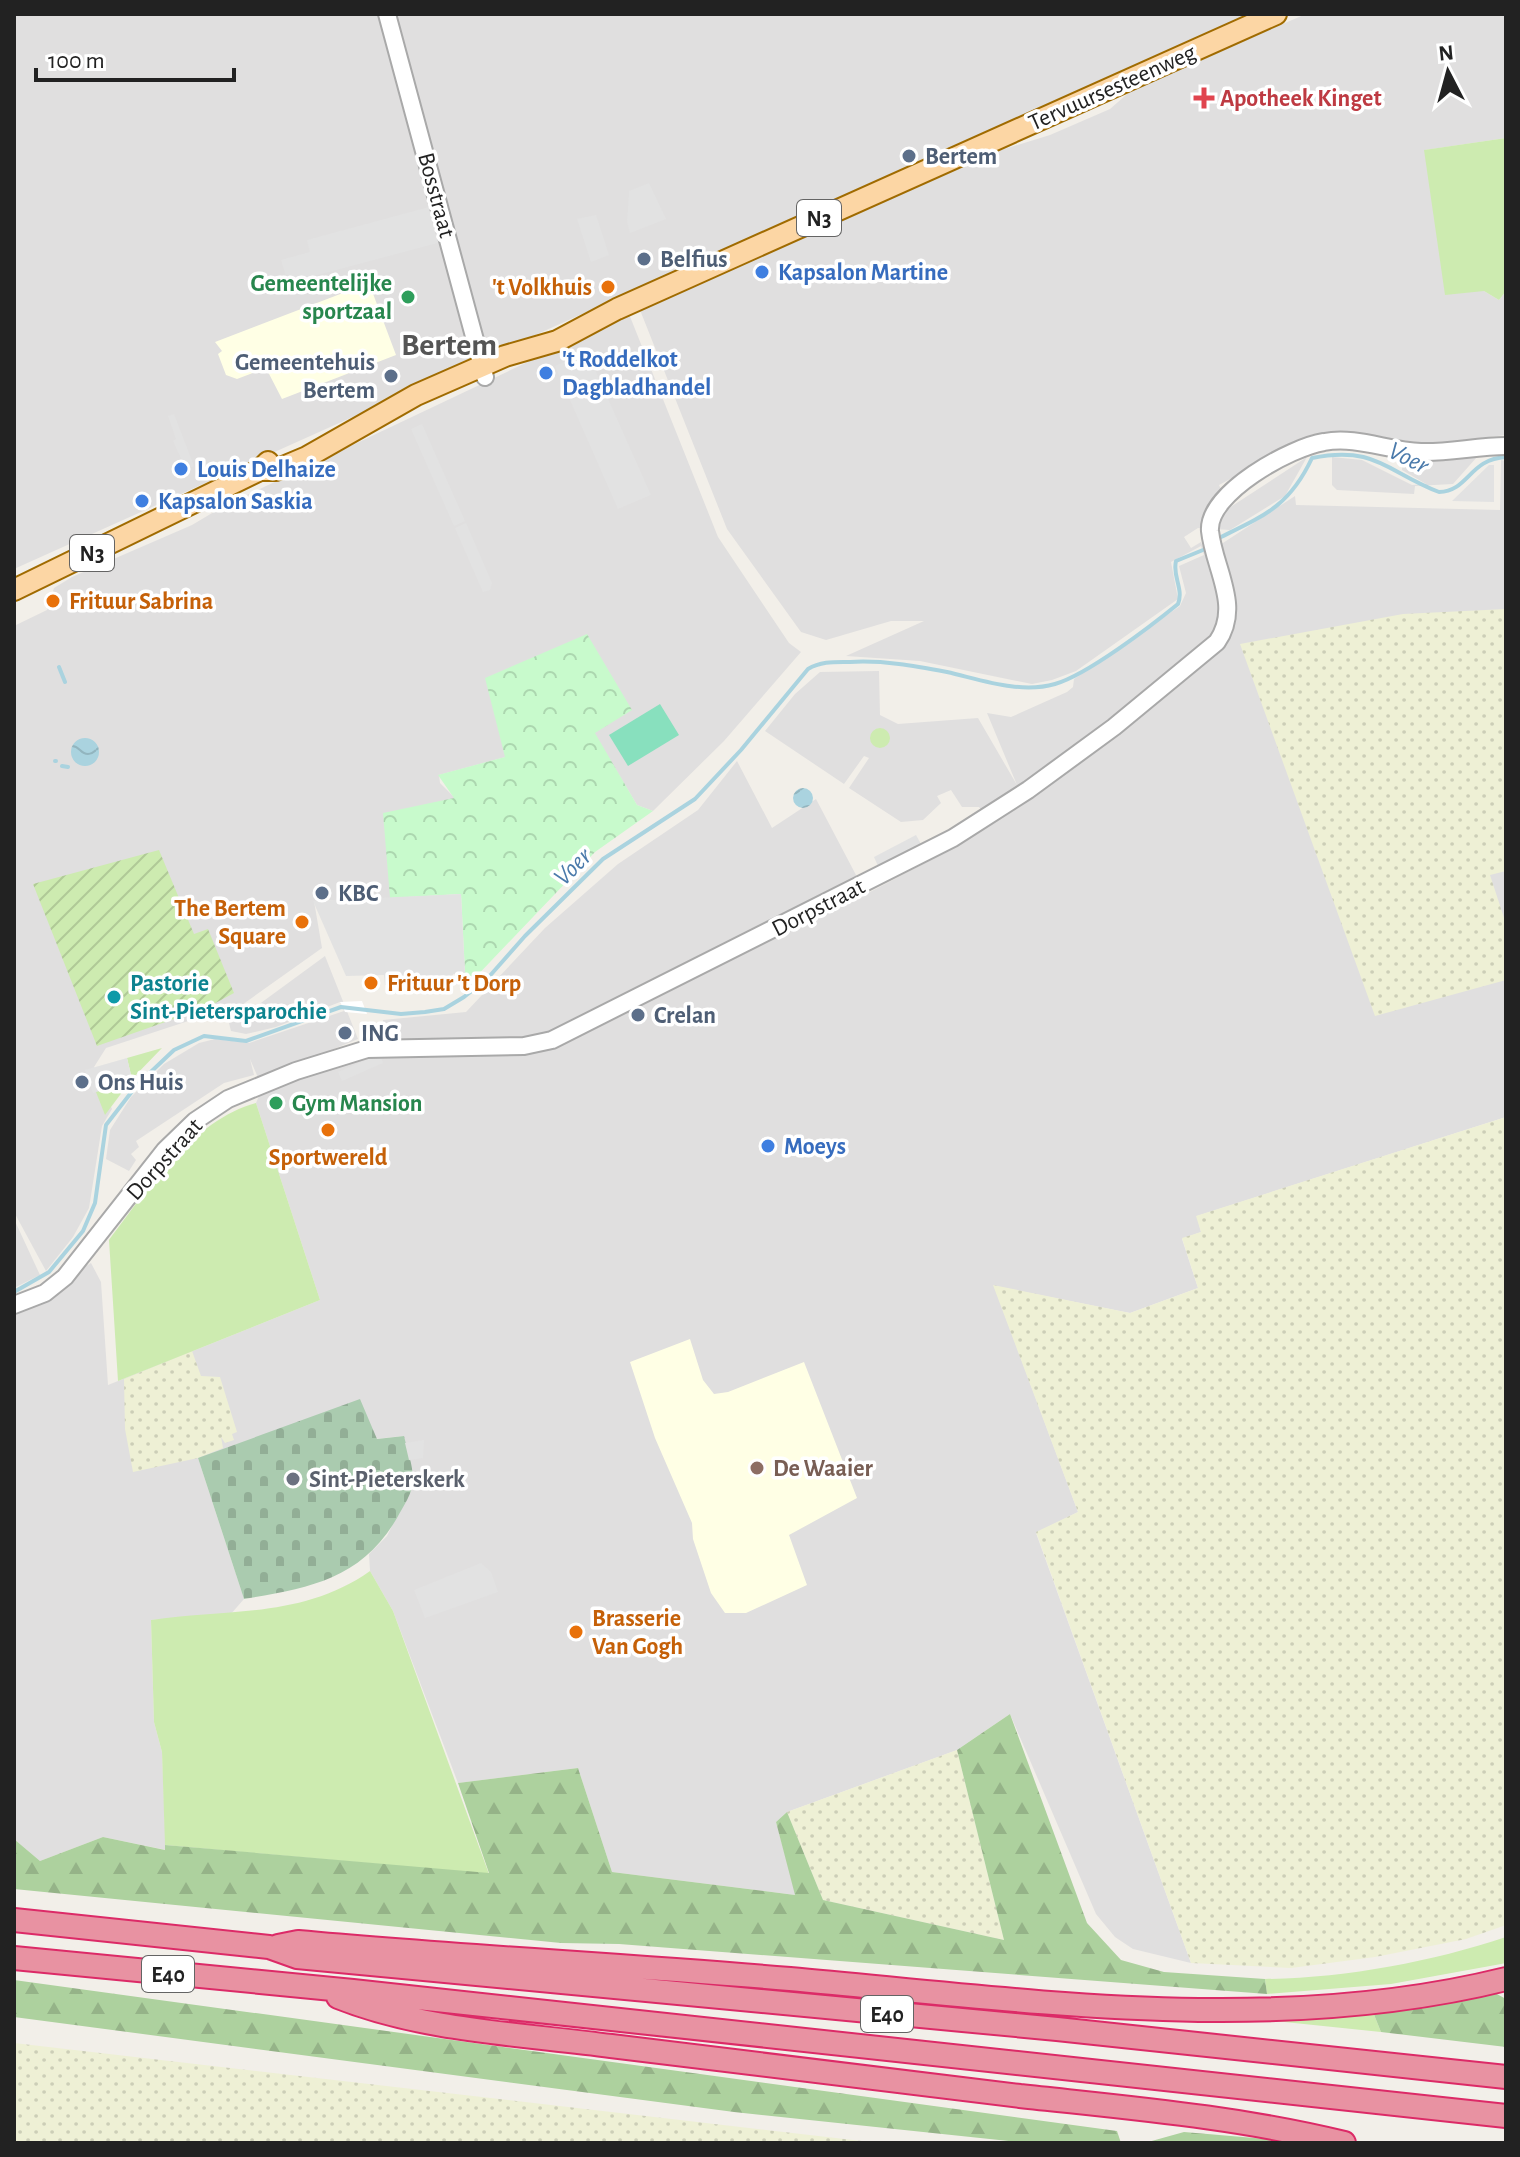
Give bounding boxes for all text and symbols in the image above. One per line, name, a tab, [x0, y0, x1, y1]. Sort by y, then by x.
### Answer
scale bar	[36, 32, 234, 82]
north arrow	[1408, 32, 1488, 112]
street label: Tervuursesteenweg	[1025, 40, 1200, 135]
text: N	[1437, 41, 1455, 65]
text: 100 m	[48, 49, 105, 73]
place label: Apotheek Kinget	[1220, 87, 1382, 111]
marker: Apotheek Kinget	[1195, 89, 1213, 107]
place label: Bertem	[925, 145, 997, 169]
marker: Bertem	[900, 147, 918, 165]
street label: Bosstraat	[413, 150, 459, 241]
road number: N3	[797, 200, 841, 236]
place label: Belfius	[660, 248, 727, 272]
marker: Belfius	[635, 250, 653, 268]
place label: Kapsalon Martine	[778, 261, 948, 285]
marker: Kapsalon Martine	[753, 263, 771, 281]
place label: Gemeentelijke sportzaal	[251, 272, 392, 324]
place label: 't Volkhuis	[492, 276, 592, 300]
marker: 't Volkhuis	[599, 278, 617, 296]
marker: Gemeentelijke sportzaal	[399, 288, 417, 306]
district label: Bertem	[401, 329, 497, 361]
place label: 't Roddelkot Dagbladhandel	[562, 348, 711, 400]
place label: Gemeentehuis Bertem	[235, 351, 375, 403]
marker: 't Roddelkot Dagbladhandel	[537, 364, 555, 382]
marker: Gemeentehuis Bertem	[382, 367, 400, 385]
water label: Voer	[1384, 437, 1434, 479]
place label: Louis Delhaize	[197, 458, 336, 482]
marker: Louis Delhaize	[172, 460, 190, 478]
place label: Kapsalon Saskia	[158, 490, 313, 514]
marker: Kapsalon Saskia	[133, 492, 151, 510]
road number: N3	[70, 535, 114, 571]
place label: Frituur Sabrina	[69, 590, 213, 614]
marker: Frituur Sabrina	[44, 592, 62, 610]
water label: Voer	[549, 842, 598, 891]
street label: Dorpstraat	[768, 874, 869, 941]
place label: KBC	[338, 882, 379, 906]
marker: KBC	[313, 884, 331, 902]
place label: The Bertem Square	[174, 897, 286, 949]
marker: The Bertem Square	[293, 913, 311, 931]
place label: Pastorie Sint-Pietersparochie	[130, 972, 327, 1024]
place label: Frituur 't Dorp	[387, 972, 521, 996]
marker: Frituur 't Dorp	[362, 974, 380, 992]
marker: Pastorie Sint-Pietersparochie	[105, 988, 123, 1006]
place label: Crelan	[654, 1004, 716, 1028]
marker: Crelan	[629, 1006, 647, 1024]
place label: ING	[361, 1022, 399, 1046]
marker: ING	[336, 1024, 354, 1042]
place label: Ons Huis	[98, 1071, 183, 1095]
marker: Ons Huis	[73, 1073, 91, 1091]
place label: Gym Mansion	[292, 1092, 422, 1116]
marker: Gym Mansion	[267, 1094, 285, 1112]
street label: Dorpstraat	[122, 1114, 208, 1205]
marker: Sportwereld	[319, 1121, 337, 1139]
place label: Moeys	[784, 1135, 846, 1159]
marker: Moeys	[759, 1137, 777, 1155]
place label: Sportwereld	[269, 1146, 388, 1170]
place label: De Waaier	[773, 1457, 874, 1481]
marker: De Waaier	[748, 1459, 766, 1477]
place label: Sint-Pieterskerk	[309, 1468, 465, 1492]
marker: Sint-Pieterskerk	[284, 1470, 302, 1488]
place label: Brasserie Van Gogh	[592, 1607, 683, 1659]
marker: Brasserie Van Gogh	[567, 1623, 585, 1641]
road number: E40	[142, 1956, 194, 1992]
road number: E40	[861, 1996, 913, 2032]

